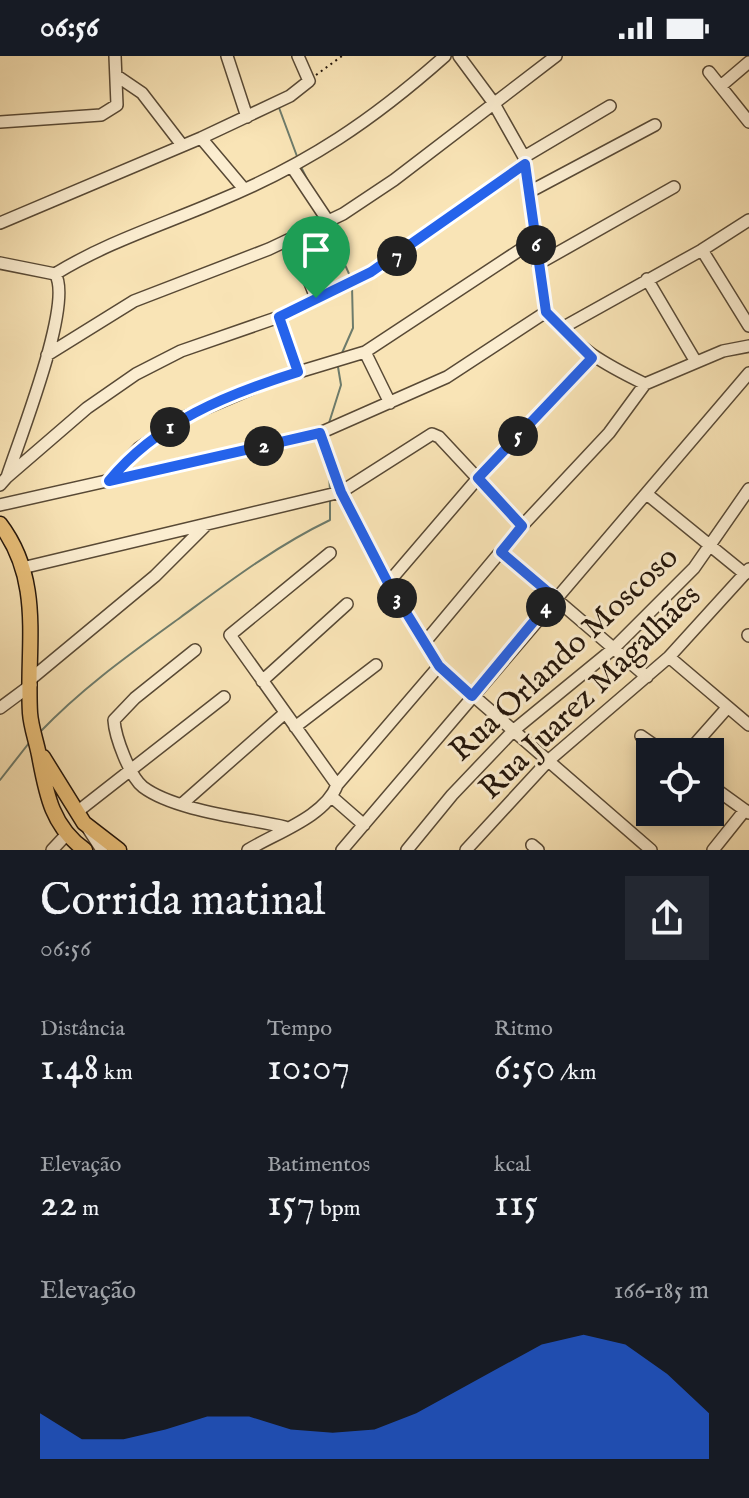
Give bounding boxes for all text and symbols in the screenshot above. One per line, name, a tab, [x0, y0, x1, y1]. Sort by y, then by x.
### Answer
text: 06:56	[40, 9, 99, 47]
pin	[282, 216, 350, 298]
pin: 6	[516, 225, 556, 265]
icon: arrive	[294, 228, 338, 272]
text: 6	[531, 231, 541, 259]
pin: 7	[377, 236, 417, 276]
text: 7	[392, 242, 402, 270]
pin: 1	[150, 407, 190, 447]
text: 1	[166, 413, 174, 441]
pin: 5	[498, 416, 538, 456]
text: 5	[514, 422, 522, 450]
pin: 2	[244, 426, 284, 466]
text: 2	[259, 432, 269, 460]
street label: Rua Orlando Moscoso	[442, 538, 688, 772]
street label: Rua Juarez Magalhães	[471, 576, 710, 809]
pin: 3	[377, 578, 417, 618]
text: 3	[393, 584, 401, 612]
pin: 4	[526, 587, 566, 627]
text: 4	[541, 593, 551, 621]
map controls	[636, 738, 724, 826]
button: locate	[636, 738, 724, 826]
text: Corrida matinal	[40, 874, 325, 930]
button: share	[625, 876, 709, 960]
text: 06:56	[40, 932, 91, 965]
text: Distância	[40, 1015, 125, 1043]
text: Tempo	[267, 1015, 332, 1043]
text: Ritmo	[494, 1015, 553, 1043]
text: 1.48	[40, 1043, 99, 1094]
text: 10:07	[267, 1043, 350, 1094]
text: 6:50	[494, 1043, 555, 1094]
text: km	[99, 1059, 133, 1087]
text: /km	[555, 1059, 596, 1087]
text: Elevação	[40, 1151, 121, 1179]
text: Batimentos	[267, 1151, 370, 1179]
text: kcal	[494, 1151, 531, 1179]
text: 22	[40, 1179, 78, 1230]
text: 157	[267, 1179, 315, 1230]
text: 115	[494, 1179, 538, 1230]
text: m	[78, 1195, 99, 1223]
text: bpm	[315, 1195, 361, 1223]
text: Elevação	[40, 1274, 136, 1307]
text: 166–185 m	[614, 1274, 709, 1307]

